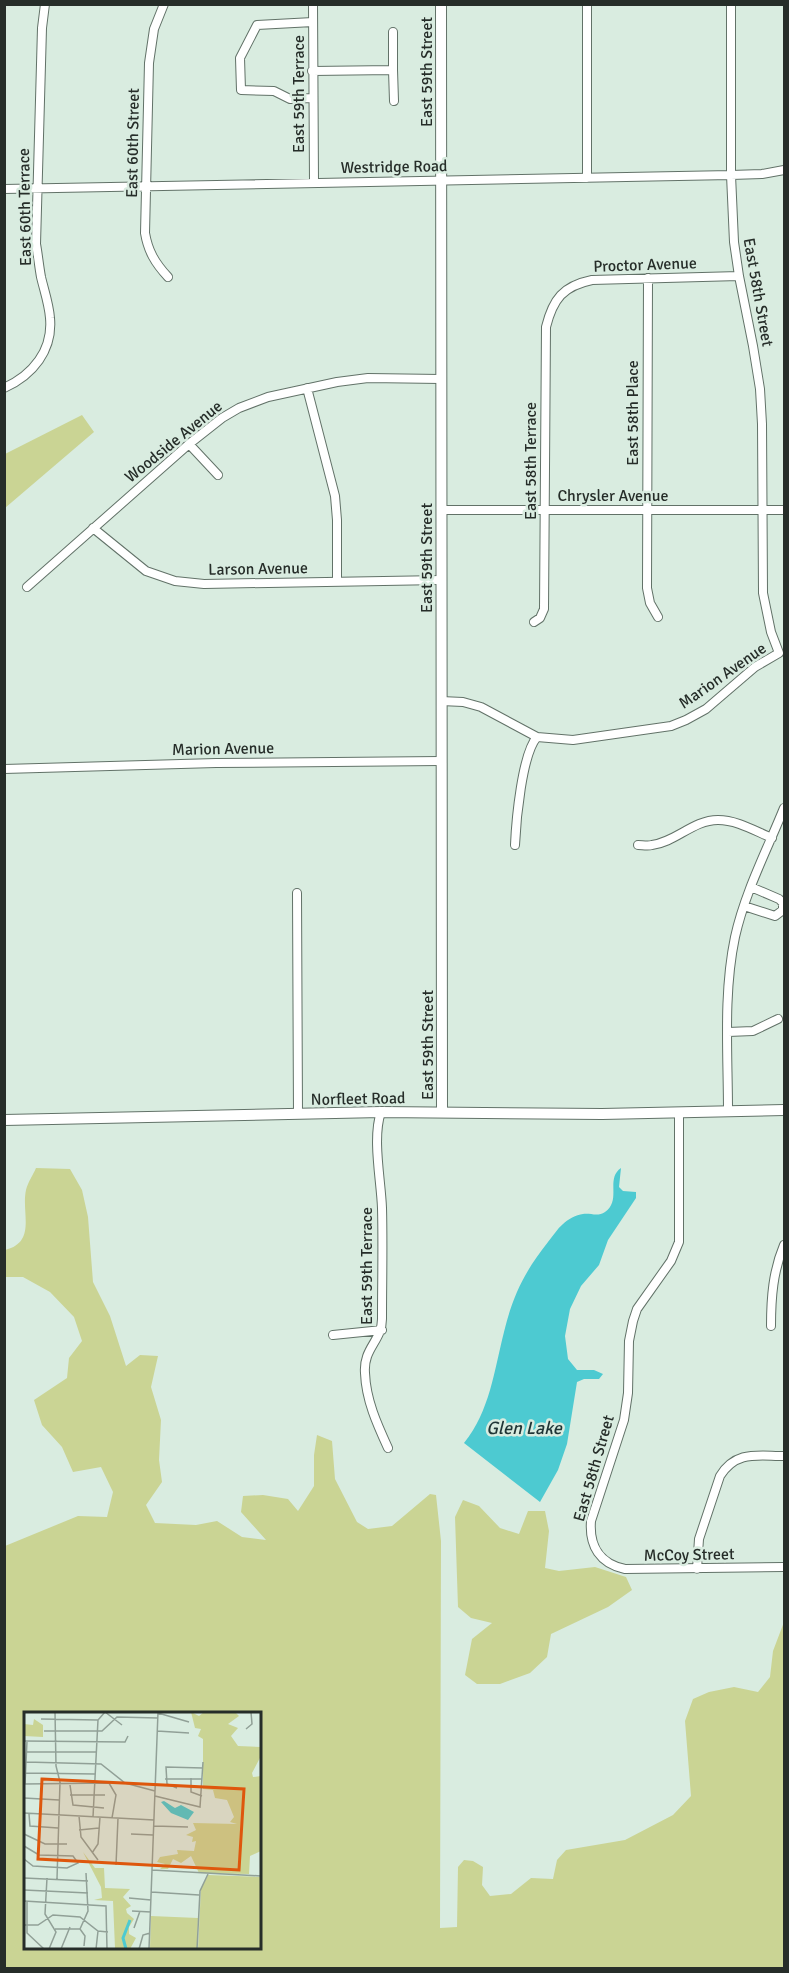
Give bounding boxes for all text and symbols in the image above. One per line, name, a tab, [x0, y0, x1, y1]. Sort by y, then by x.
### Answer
street label: East 59th Street	[417, 17, 437, 127]
street label: East 59th Terrace	[289, 35, 309, 153]
street label: East 60th Street	[122, 87, 144, 198]
street label: East 60th Terrace	[14, 148, 36, 266]
street label: Westridge Road	[340, 156, 448, 178]
street label: East 58th Street	[739, 236, 777, 348]
street label: Proctor Avenue	[593, 253, 697, 277]
street label: East 58th Place	[623, 360, 643, 466]
street label: Woodside Avenue	[121, 396, 226, 487]
street label: East 58th Terrace	[521, 402, 541, 520]
street label: Chrysler Avenue	[557, 486, 669, 506]
street label: East 59th Street	[417, 503, 437, 613]
street label: Larson Avenue	[208, 558, 308, 580]
street label: Marion Avenue	[675, 638, 770, 713]
street label: Marion Avenue	[172, 738, 274, 760]
street label: East 59th Street	[418, 990, 438, 1100]
street label: Norfleet Road	[311, 1088, 406, 1110]
street label: East 59th Terrace	[357, 1207, 377, 1325]
street label: East 58th Street	[569, 1412, 619, 1524]
water label: Glen Lake	[486, 1417, 563, 1439]
street label: McCoy Street	[643, 1544, 735, 1566]
inset map	[24, 1712, 261, 1949]

